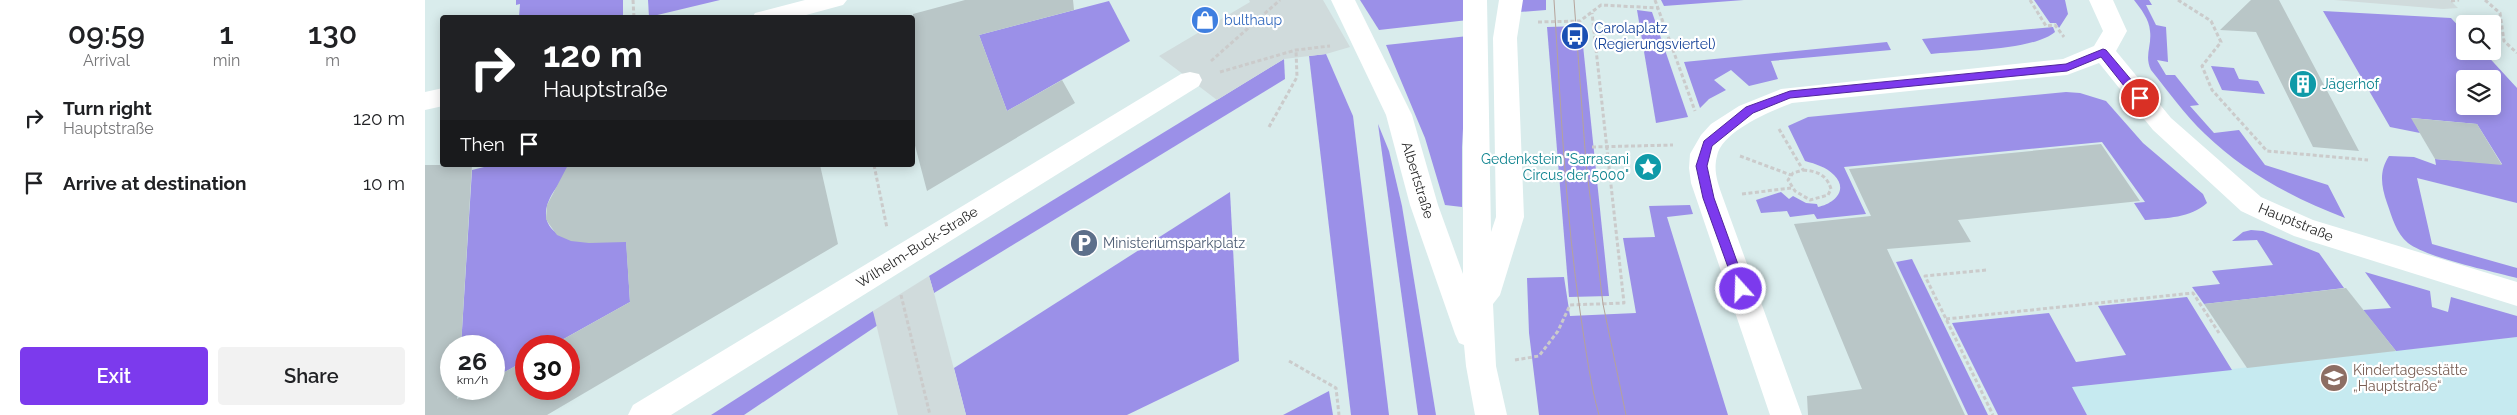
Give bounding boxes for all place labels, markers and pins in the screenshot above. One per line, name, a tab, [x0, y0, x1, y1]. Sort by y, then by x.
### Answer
shop icon: bulthaup	[1190, 5, 1220, 35]
place label: bulthaup	[1224, 12, 1283, 28]
place label: Carolaplatz (Regierungsviertel)	[1594, 20, 1716, 52]
bus stop icon: Carolaplatz (Regierungsviertel)	[1560, 21, 1590, 51]
building icon: Jägerhof	[2288, 69, 2318, 99]
place label: Jägerhof	[2322, 76, 2380, 92]
pin	[2119, 77, 2161, 119]
place label: Gedenkstein "Sarrasani Circus der 5000"	[1481, 151, 1629, 183]
place icon: Gedenkstein "Sarrasani Circus der 5000"	[1633, 152, 1663, 182]
parking icon: Ministeriumsparkplatz	[1069, 228, 1099, 258]
place label: Ministeriumsparkplatz	[1103, 235, 1245, 251]
place label: Kindertagesstätte „Hauptstraße“	[2353, 362, 2468, 394]
school or university icon: Kindertagesstätte „Hauptstraße“	[2319, 363, 2349, 393]

